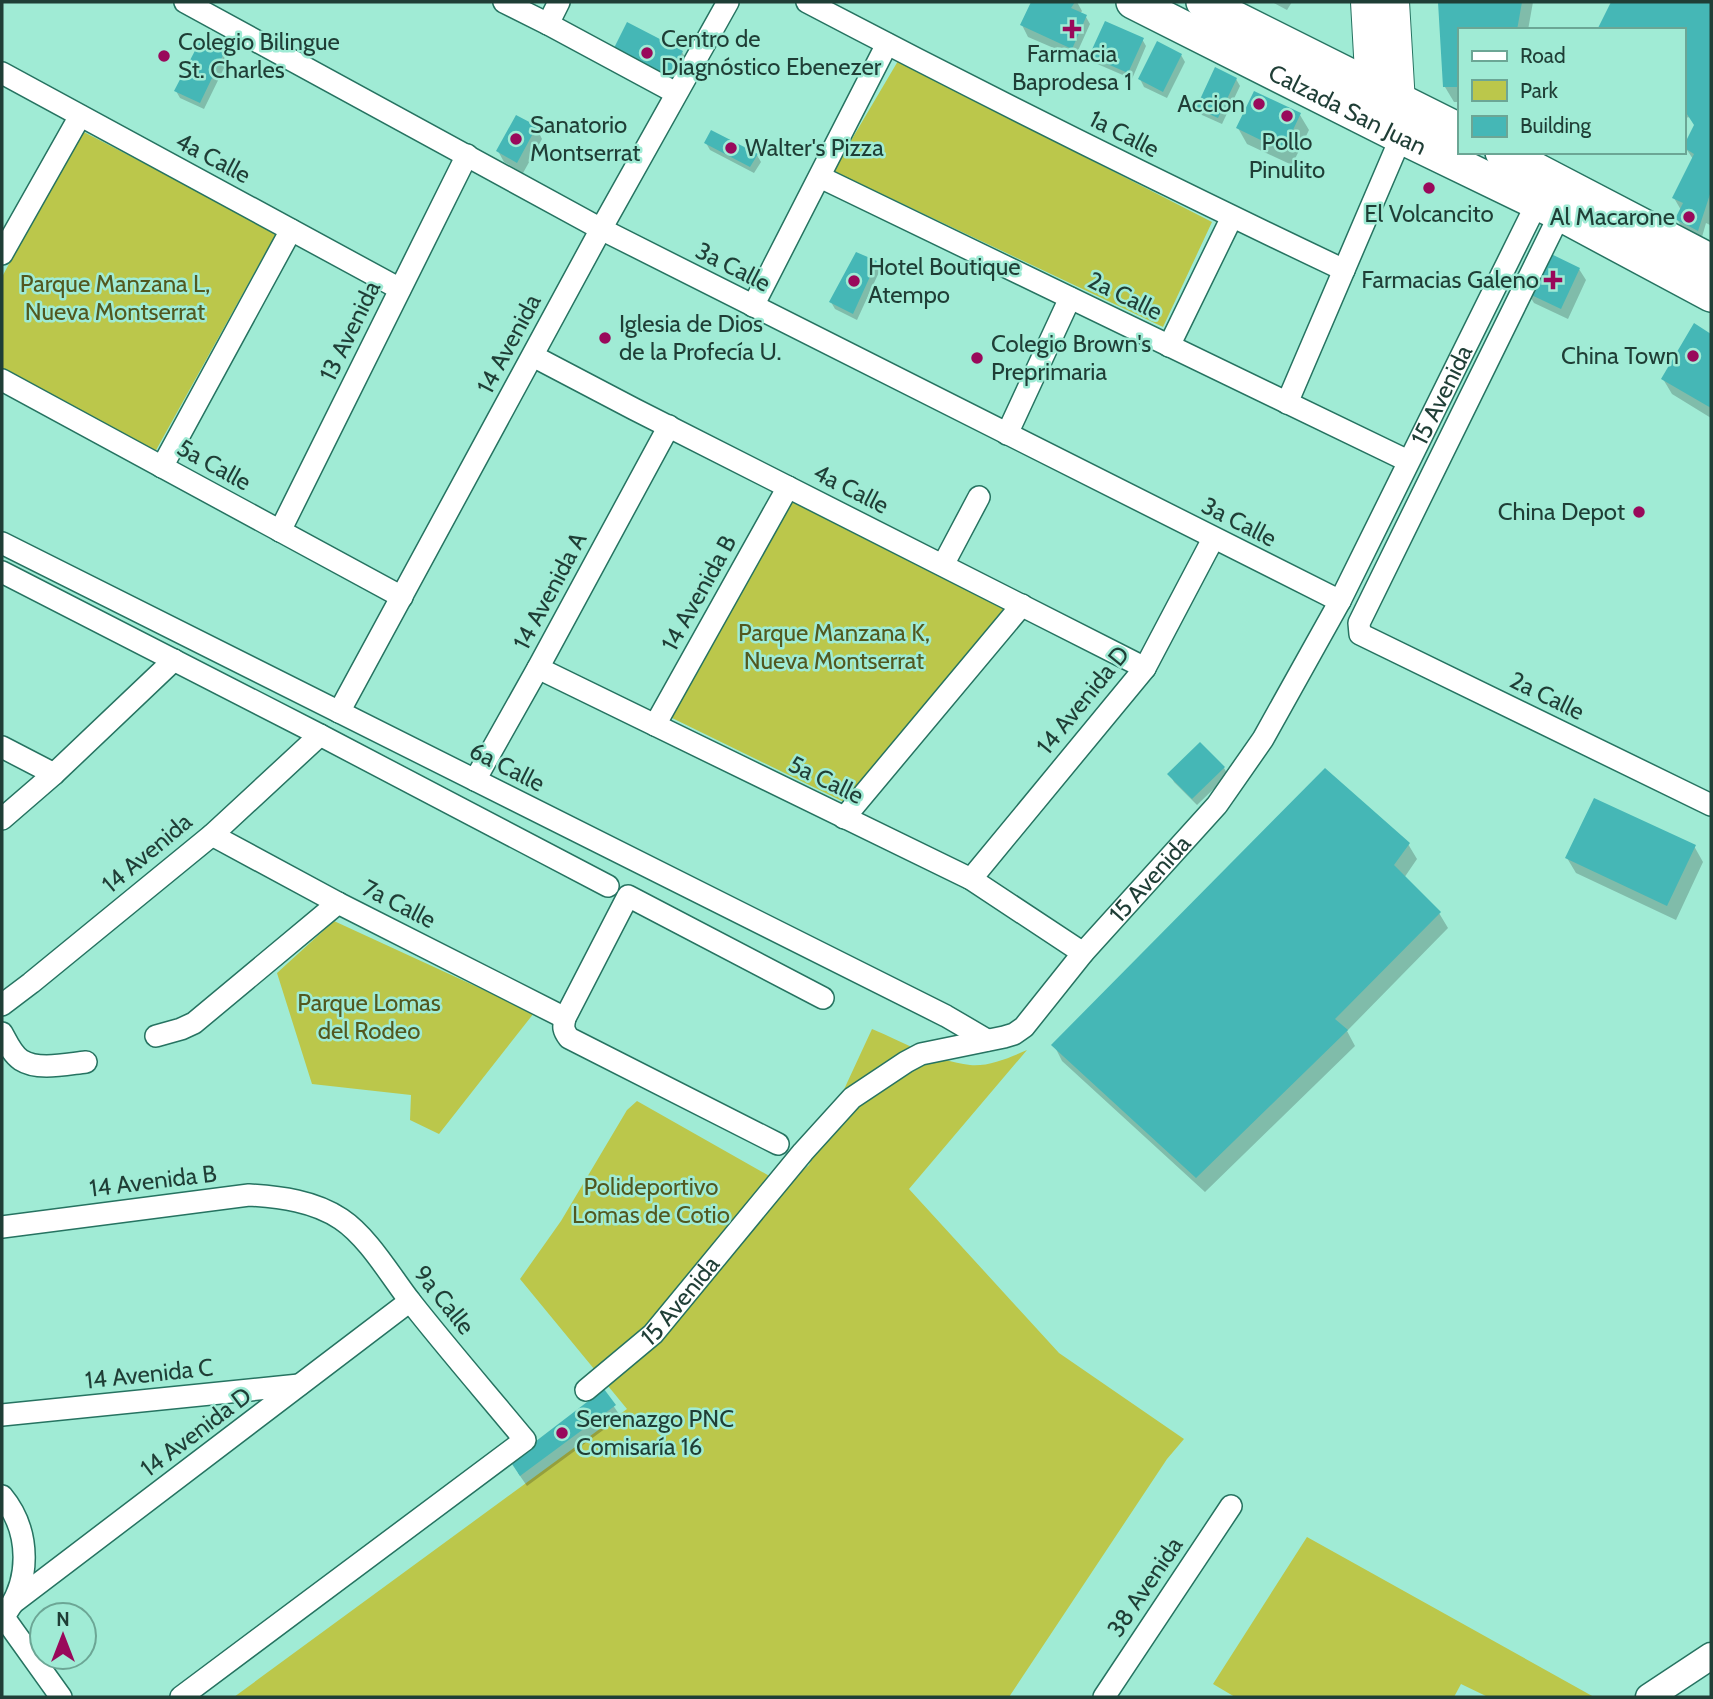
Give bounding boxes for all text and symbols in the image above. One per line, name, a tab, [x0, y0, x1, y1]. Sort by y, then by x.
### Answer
marker: Farmacia Baprodesa 1	[1064, 21, 1080, 37]
place label: Centro de Diagnóstico Ebenezer	[661, 24, 882, 81]
place label: Colegio Bilingue St. Charles	[178, 27, 340, 84]
legend	[1458, 28, 1685, 154]
place label: Farmacia Baprodesa 1	[1012, 39, 1132, 96]
text: Road	[1520, 43, 1566, 68]
marker: Centro de Diagnóstico Ebenezer	[639, 45, 655, 61]
marker: Colegio Bilingue St. Charles	[156, 48, 172, 64]
street label: Calzada San Juan	[1264, 58, 1431, 161]
text: Park	[1520, 78, 1558, 103]
place label: Accion	[1177, 89, 1245, 118]
marker: Accion	[1251, 96, 1267, 112]
street label: 1a Calle	[1084, 104, 1164, 163]
marker: Pollo Pinulito	[1279, 108, 1295, 124]
place label: Sanatorio Montserrat	[530, 110, 640, 167]
text: Building	[1520, 113, 1592, 138]
street label: 4a Calle	[171, 126, 256, 189]
place label: Pollo Pinulito	[1249, 127, 1325, 184]
marker: Sanatorio Montserrat	[508, 131, 524, 147]
place label: Walter's Pizza	[745, 133, 884, 162]
marker: Walter's Pizza	[723, 140, 739, 156]
marker: El Volcancito	[1421, 180, 1437, 196]
place label: El Volcancito	[1364, 199, 1494, 228]
place label: Al Macarone	[1550, 202, 1675, 231]
marker: Al Macarone	[1681, 209, 1697, 225]
street label: 3a Calle	[691, 236, 775, 298]
place label: Hotel Boutique Atempo	[868, 252, 1021, 309]
street label: 2a Calle	[1083, 265, 1167, 326]
place label: Farmacias Galeno	[1361, 265, 1539, 294]
park label: Parque Manzana L, Nueva Montserrat	[20, 269, 210, 326]
marker: Farmacias Galeno	[1545, 272, 1561, 288]
marker: Hotel Boutique Atempo	[846, 273, 862, 289]
street label: 13 Avenida	[313, 276, 386, 385]
street label: 14 Avenida	[470, 289, 547, 398]
place label: Iglesia de Dios de la Profecía U.	[619, 309, 781, 366]
place label: Colegio Brown's Preprimaria	[991, 329, 1151, 386]
marker: Iglesia de Dios de la Profecía U.	[597, 330, 613, 346]
street label: 15 Avenida	[1405, 340, 1479, 449]
place label: China Town	[1561, 341, 1679, 370]
marker: China Town	[1685, 348, 1701, 364]
marker: Colegio Brown's Preprimaria	[969, 350, 985, 366]
street label: 5a Calle	[172, 433, 256, 497]
street label: 4a Calle	[809, 457, 894, 520]
street label: 3a Calle	[1197, 491, 1281, 553]
place label: China Depot	[1498, 497, 1625, 526]
marker: China Depot	[1631, 504, 1647, 520]
street label: 14 Avenida A	[507, 527, 593, 654]
street label: 14 Avenida B	[655, 530, 742, 656]
park label: Parque Manzana K, Nueva Montserrat	[738, 618, 930, 675]
street label: 14 Avenida D	[1030, 640, 1135, 760]
street label: 2a Calle	[1505, 665, 1589, 726]
street label: 6a Calle	[465, 735, 550, 798]
street label: 5a Calle	[784, 749, 868, 810]
street label: 14 Avenida	[96, 806, 198, 899]
street label: 15 Avenida	[1103, 829, 1197, 928]
street label: 7a Calle	[358, 873, 441, 934]
park label: Parque Lomas del Rodeo	[297, 988, 441, 1045]
street label: 14 Avenida B	[88, 1158, 218, 1203]
park label: Polideportivo Lomas de Cotio	[572, 1172, 730, 1229]
street label: 15 Avenida	[635, 1250, 725, 1352]
street label: 9a Calle	[408, 1259, 481, 1340]
street label: 14 Avenida C	[84, 1352, 214, 1395]
street label: 14 Avenida D	[135, 1381, 257, 1483]
place label: Serenazgo PNC Comisaría 16	[576, 1404, 734, 1461]
marker: Serenazgo PNC Comisaría 16	[554, 1425, 570, 1441]
street label: 38 Avenida	[1101, 1531, 1189, 1642]
north arrow	[28, 1601, 98, 1671]
text: N	[56, 1608, 70, 1631]

